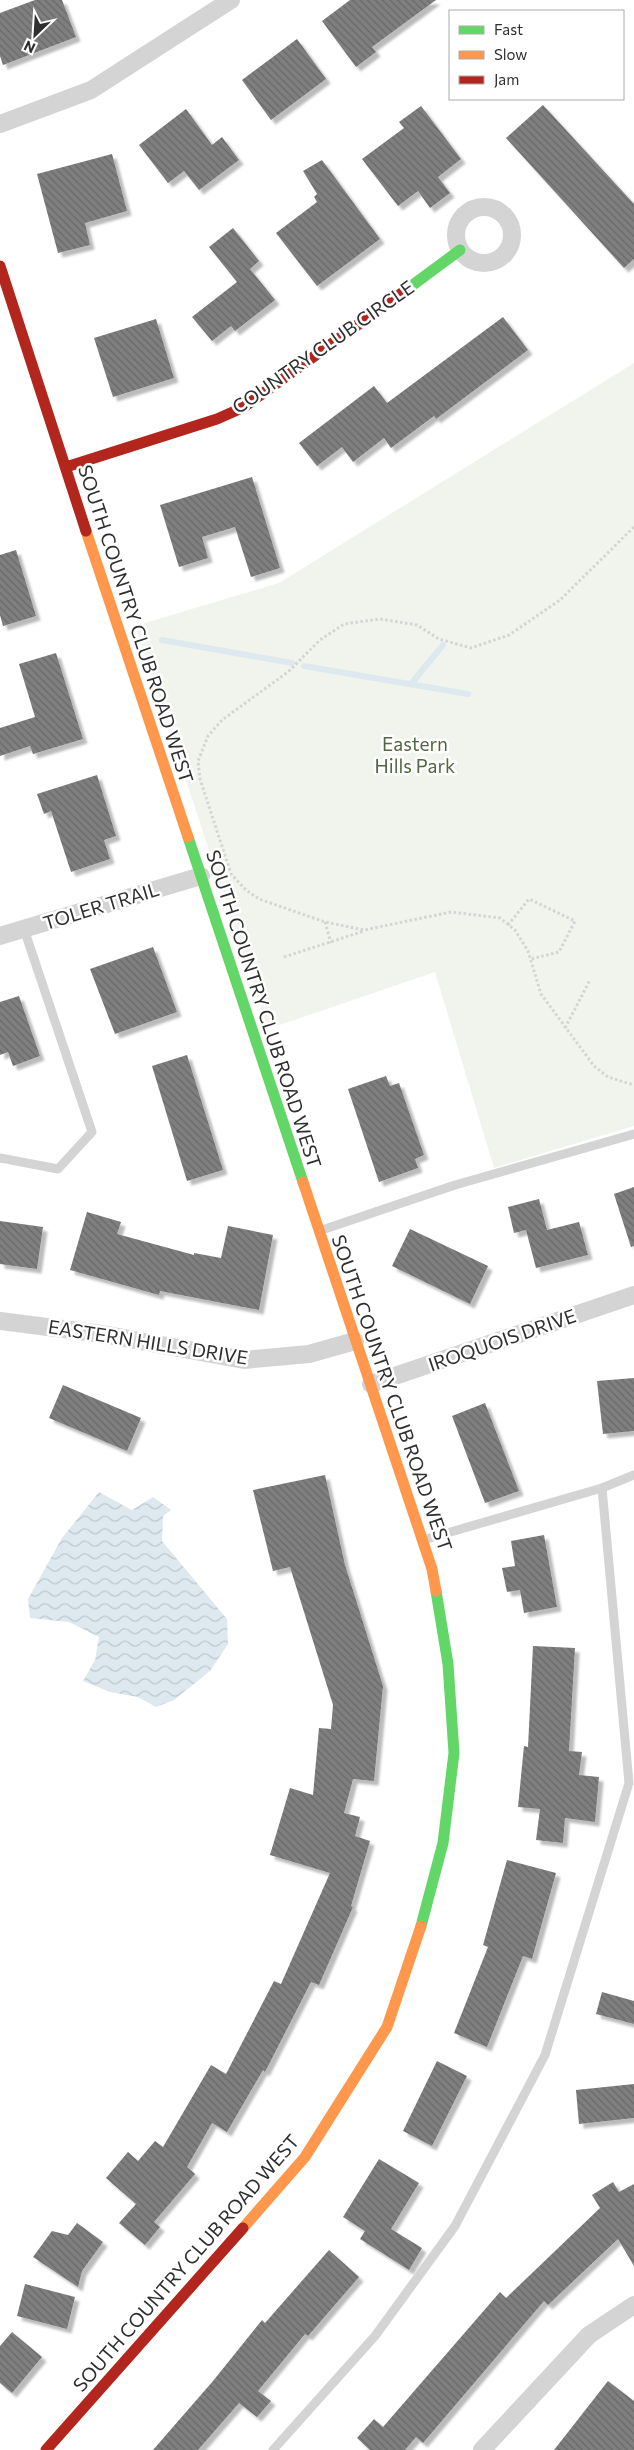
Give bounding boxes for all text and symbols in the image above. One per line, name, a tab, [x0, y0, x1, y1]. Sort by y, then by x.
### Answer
north arrow	[10, 10, 60, 60]
legend	[449, 10, 624, 100]
text: Fast	[494, 20, 523, 38]
text: N	[21, 37, 38, 57]
text: Slow	[494, 45, 527, 63]
text: Jam	[494, 70, 519, 88]
street label: COUNTRY CLUB CIRCLE	[227, 275, 418, 418]
street label: SOUTH COUNTRY CLUB ROAD WEST	[74, 462, 199, 786]
park label: Eastern Hills Park	[375, 732, 455, 777]
street label: SOUTH COUNTRY CLUB ROAD WEST	[202, 847, 327, 1171]
street label: TOLER TRAIL	[40, 877, 162, 934]
street label: SOUTH COUNTRY CLUB ROAD WEST	[327, 1232, 458, 1554]
street label: IROQUOIS DRIVE	[425, 1303, 579, 1376]
street label: EASTERN HILLS DRIVE	[47, 1314, 250, 1369]
street label: SOUTH COUNTRY CLUB ROAD WEST	[68, 2129, 304, 2396]

